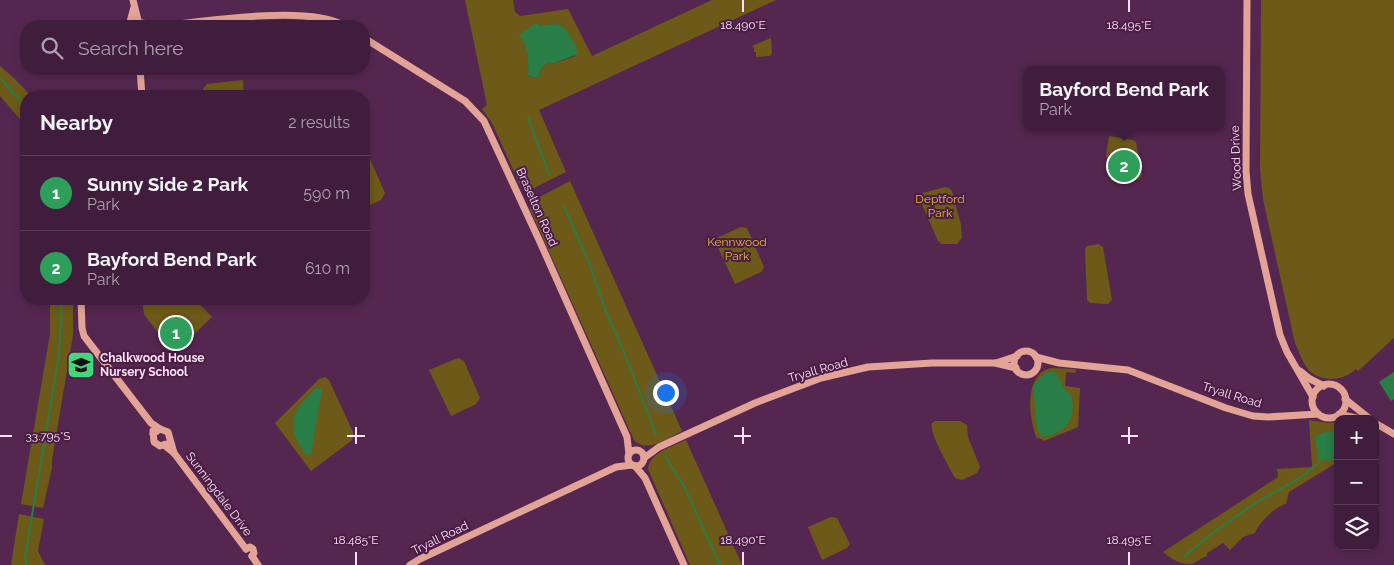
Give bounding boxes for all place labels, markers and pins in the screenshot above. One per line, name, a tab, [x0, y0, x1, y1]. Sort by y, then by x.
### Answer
pin: 2	[1108, 147, 1140, 185]
pin: 1	[160, 314, 192, 352]
school or university icon: Chalkwood House Nursery School	[66, 350, 96, 380]
place label: Chalkwood House Nursery School	[100, 351, 205, 379]

